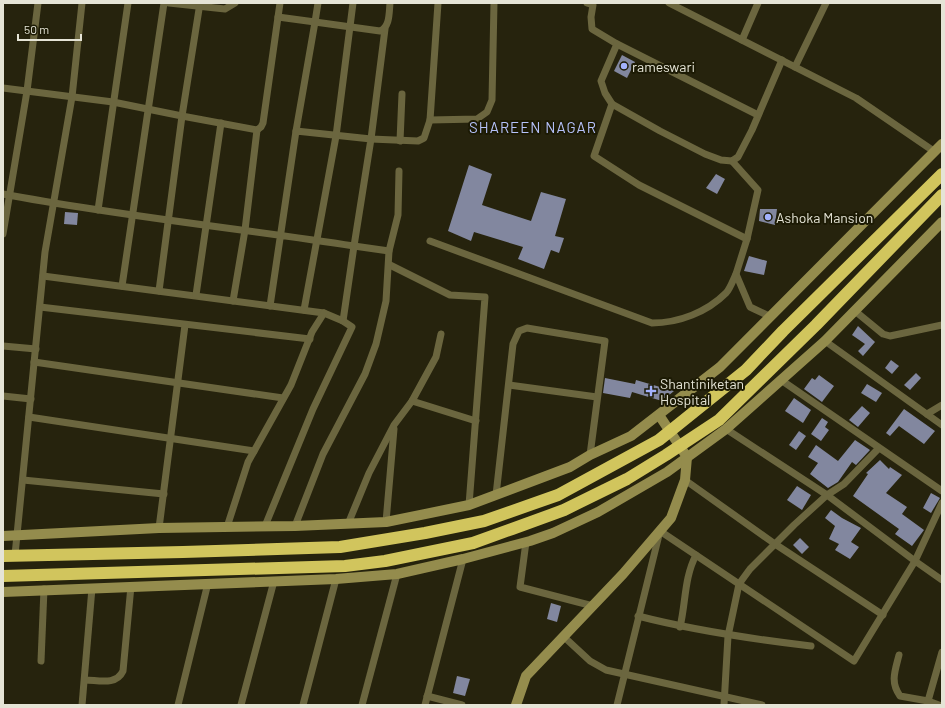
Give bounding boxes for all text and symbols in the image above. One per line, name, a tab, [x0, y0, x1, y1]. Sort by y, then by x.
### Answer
scale bar	[18, 16, 81, 42]
text: 50 m	[24, 22, 49, 36]
place label: rameswari	[632, 58, 695, 75]
marker: rameswari	[619, 61, 629, 71]
district label: SHAREEN NAGAR	[469, 118, 597, 136]
place label: Ashoka Mansion	[776, 209, 873, 226]
marker: Ashoka Mansion	[763, 212, 773, 222]
place label: Shantiniketan Hospital	[660, 375, 744, 408]
marker: Shantiniketan Hospital	[645, 385, 657, 397]

